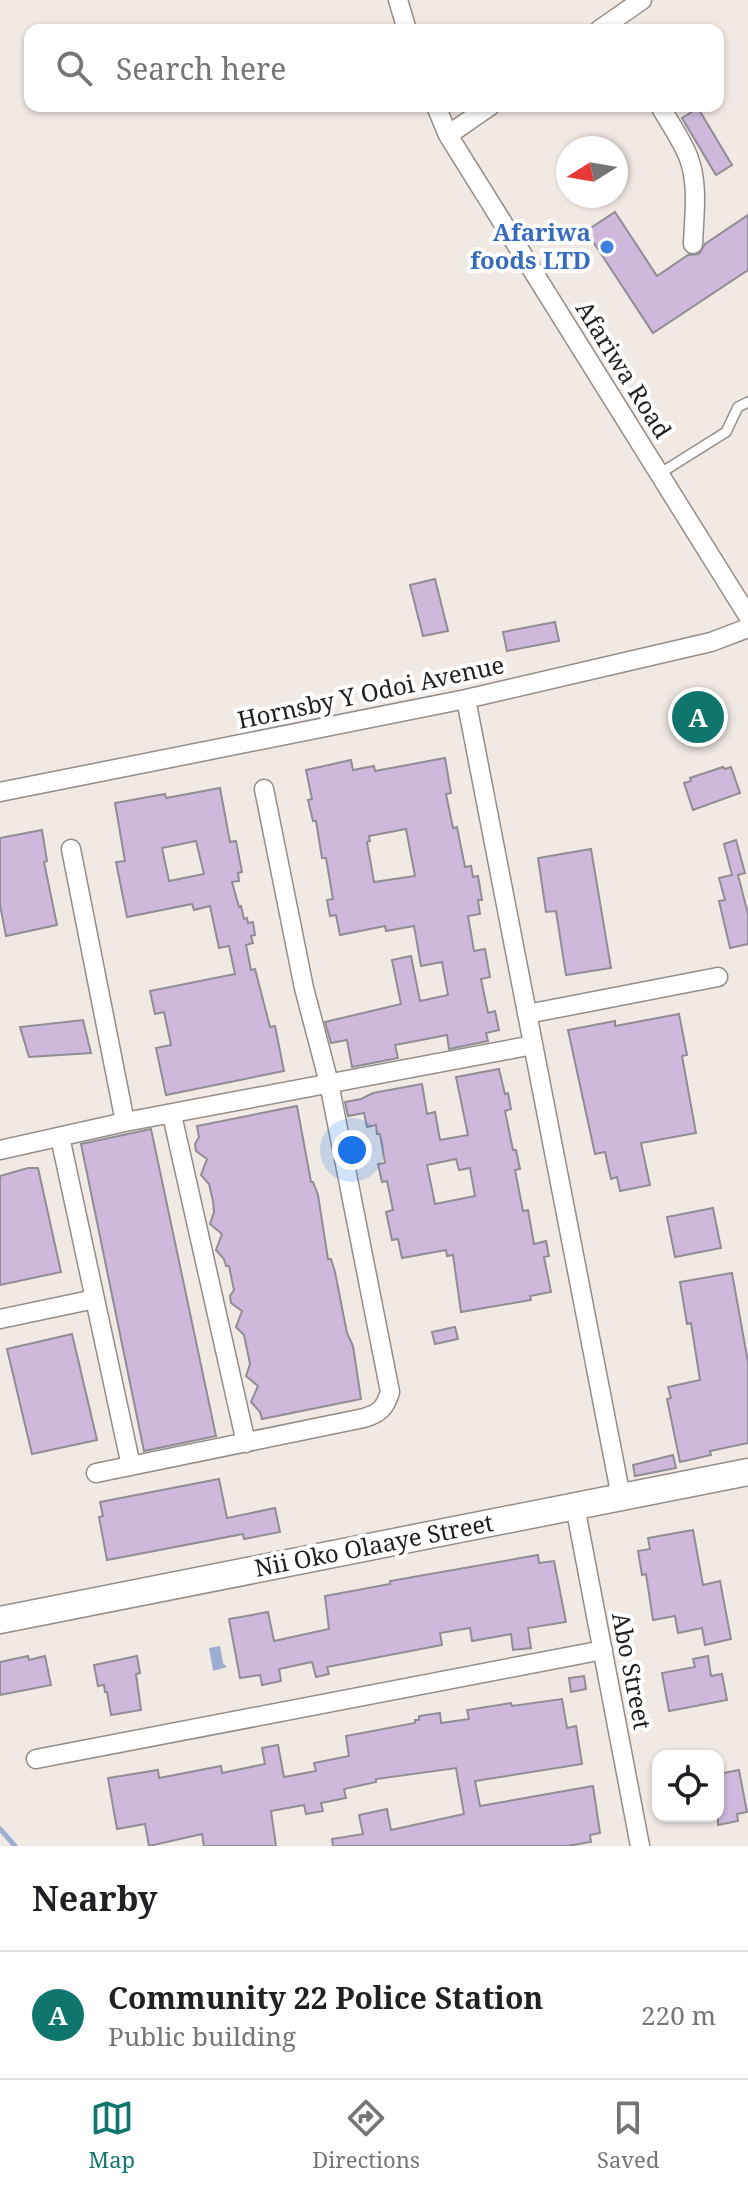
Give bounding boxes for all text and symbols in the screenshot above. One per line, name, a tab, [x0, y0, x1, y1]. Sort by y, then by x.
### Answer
search box	[24, 24, 724, 112]
icon: search	[52, 46, 96, 90]
text: Search here	[116, 48, 286, 89]
north arrow	[556, 136, 628, 208]
place label: Afariwa foods LTD	[470, 215, 591, 276]
marker: Afariwa foods LTD	[598, 238, 616, 256]
street label: Afariwa Road	[569, 294, 680, 445]
street label: Hornsby Y Odoi Avenue	[234, 647, 507, 736]
pin: A	[672, 687, 724, 747]
your location	[332, 1130, 372, 1170]
street label: Nii Oko Olaaye Street	[251, 1505, 496, 1584]
street label: Abo Street	[605, 1609, 660, 1732]
map controls	[652, 1750, 724, 1822]
button: locate	[652, 1750, 724, 1822]
text: Nearby	[32, 1875, 158, 1921]
text: Community 22 Police Station	[108, 1977, 543, 2018]
text: A	[48, 1997, 68, 2033]
text: 220 m	[641, 1997, 716, 2033]
text: Public building	[108, 2018, 296, 2054]
tab: Map	[89, 2096, 135, 2174]
tab: Directions	[312, 2096, 420, 2174]
tab: Saved	[597, 2096, 659, 2174]

